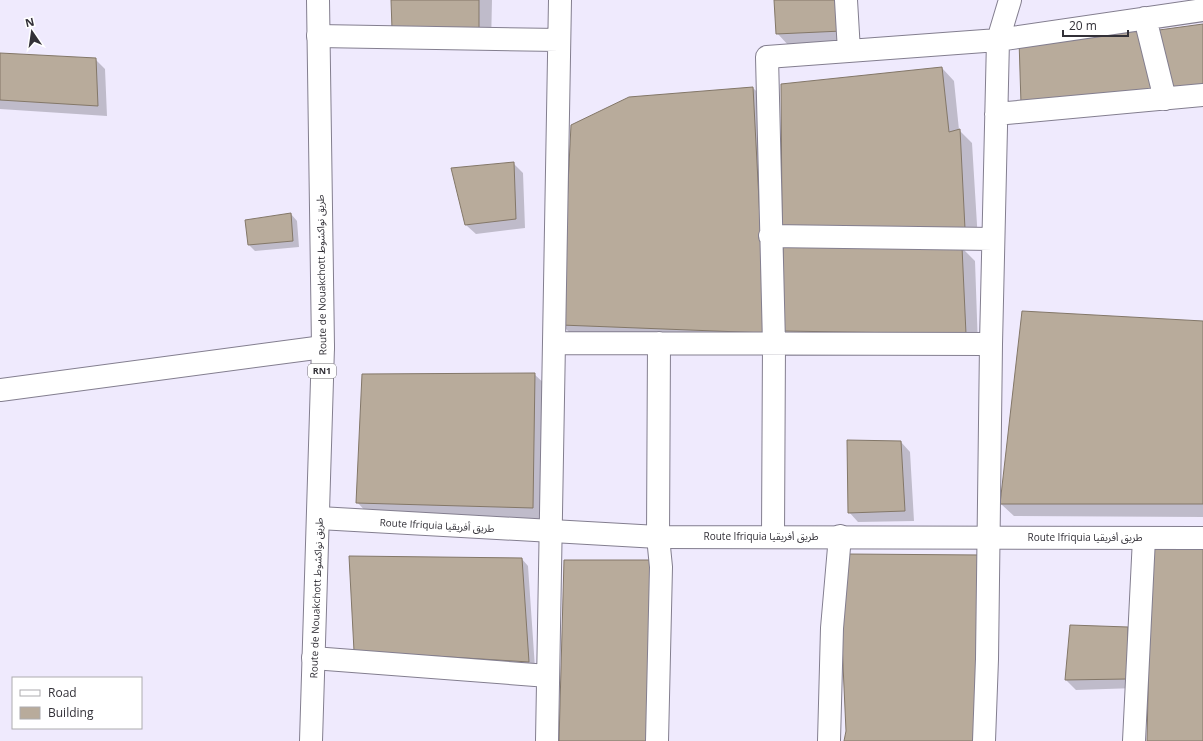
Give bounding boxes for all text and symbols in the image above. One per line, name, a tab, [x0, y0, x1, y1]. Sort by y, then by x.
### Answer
north arrow	[12, 12, 52, 52]
scale bar	[1063, 12, 1128, 38]
text: N	[24, 13, 36, 30]
text: 20 m	[1069, 17, 1097, 34]
street label: Route de Nouakchott طريق نواكشوط	[313, 194, 329, 355]
road number: RN1	[308, 364, 336, 378]
street label: Route Ifriquia طريق أفريقيا	[379, 515, 495, 535]
street label: Route de Nouakchott طريق نواكشوط	[306, 517, 326, 679]
street label: Route Ifriquia طريق أفريقيا	[704, 529, 819, 543]
street label: Route Ifriquia طريق أفريقيا	[1028, 530, 1143, 544]
legend	[12, 677, 142, 729]
text: Road	[48, 684, 77, 701]
text: Building	[48, 704, 94, 721]

